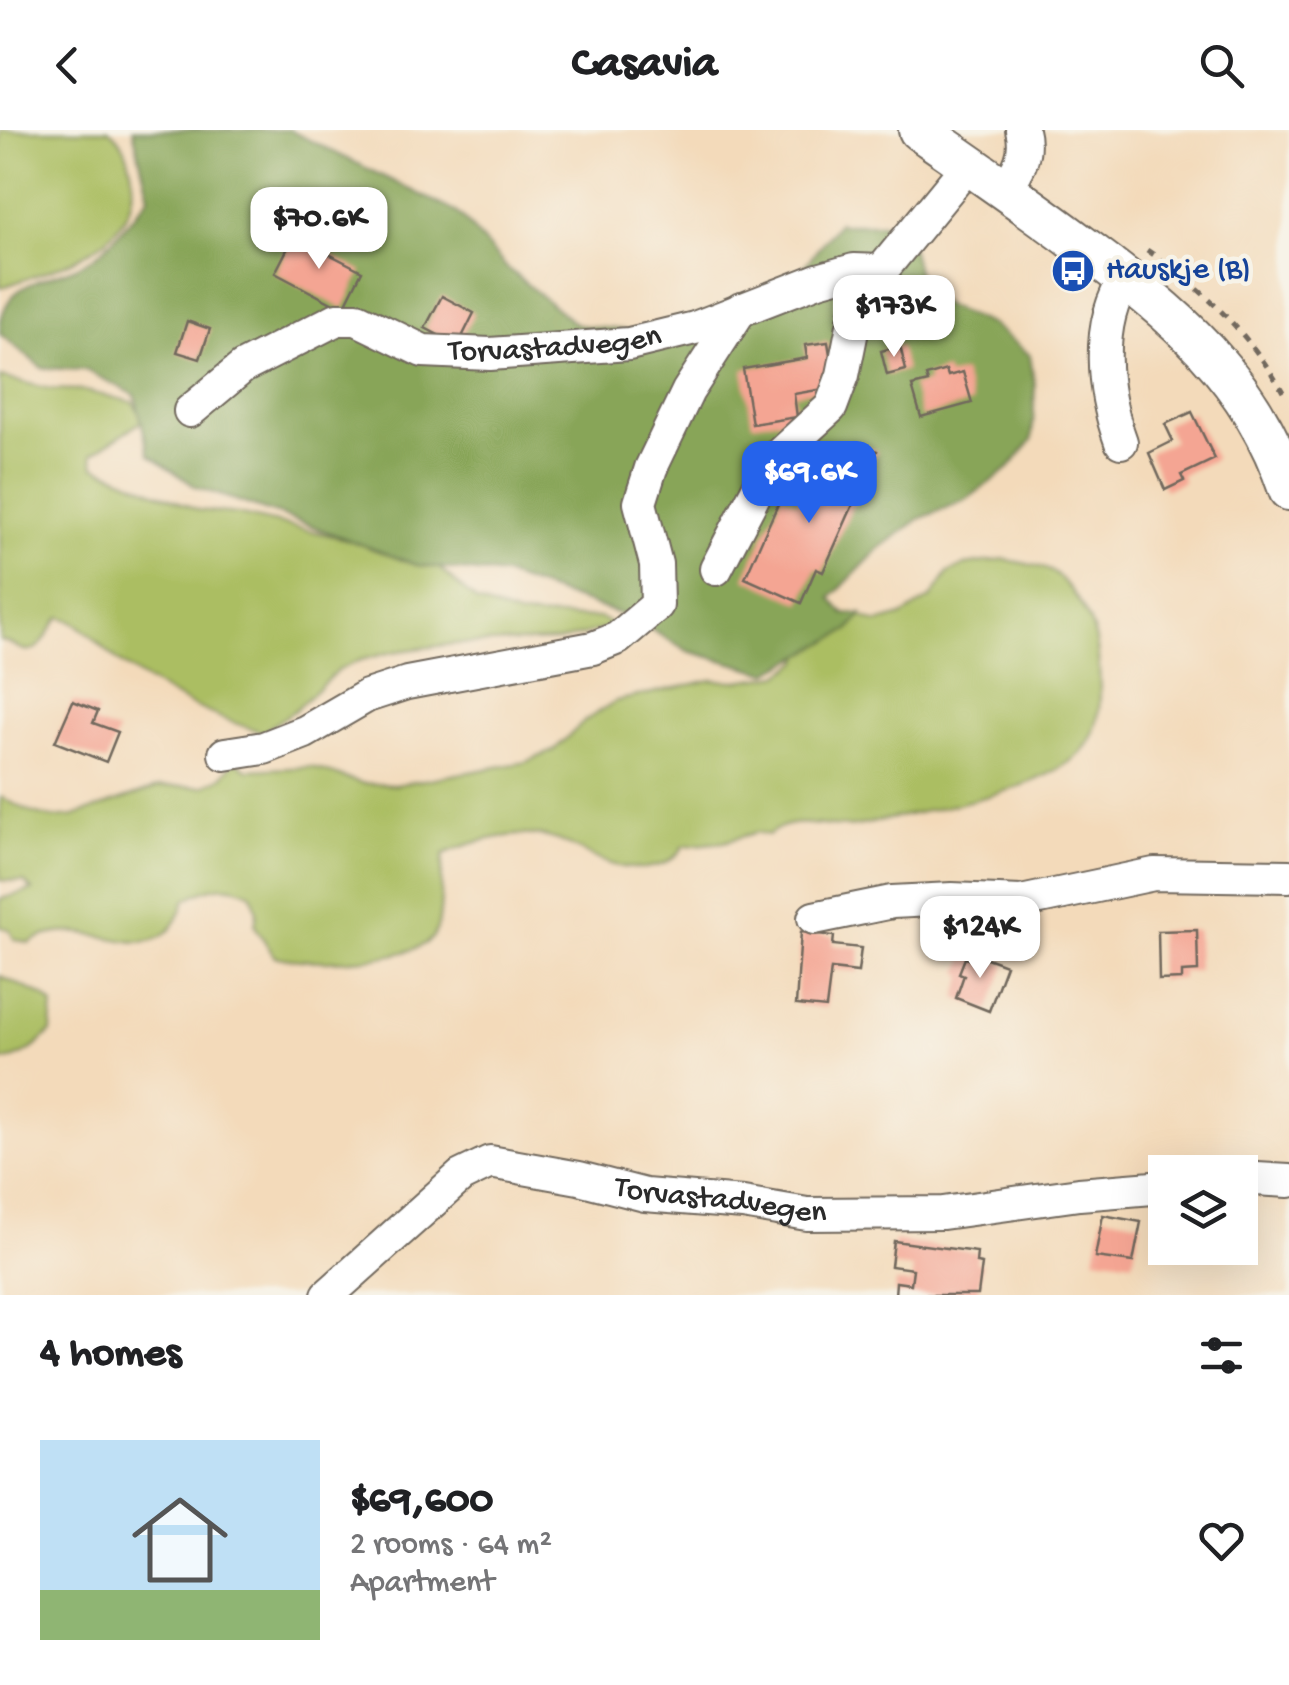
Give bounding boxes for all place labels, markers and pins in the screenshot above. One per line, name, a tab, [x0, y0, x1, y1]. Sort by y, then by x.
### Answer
pin: $70.6K	[238, 187, 400, 272]
bus stop icon: Hauskje (B)	[1050, 248, 1096, 294]
place label: Hauskje (B)	[1106, 252, 1251, 290]
pin: $173K	[824, 275, 964, 360]
pin: $69.6K	[728, 441, 890, 526]
pin: $124K	[910, 896, 1050, 981]

